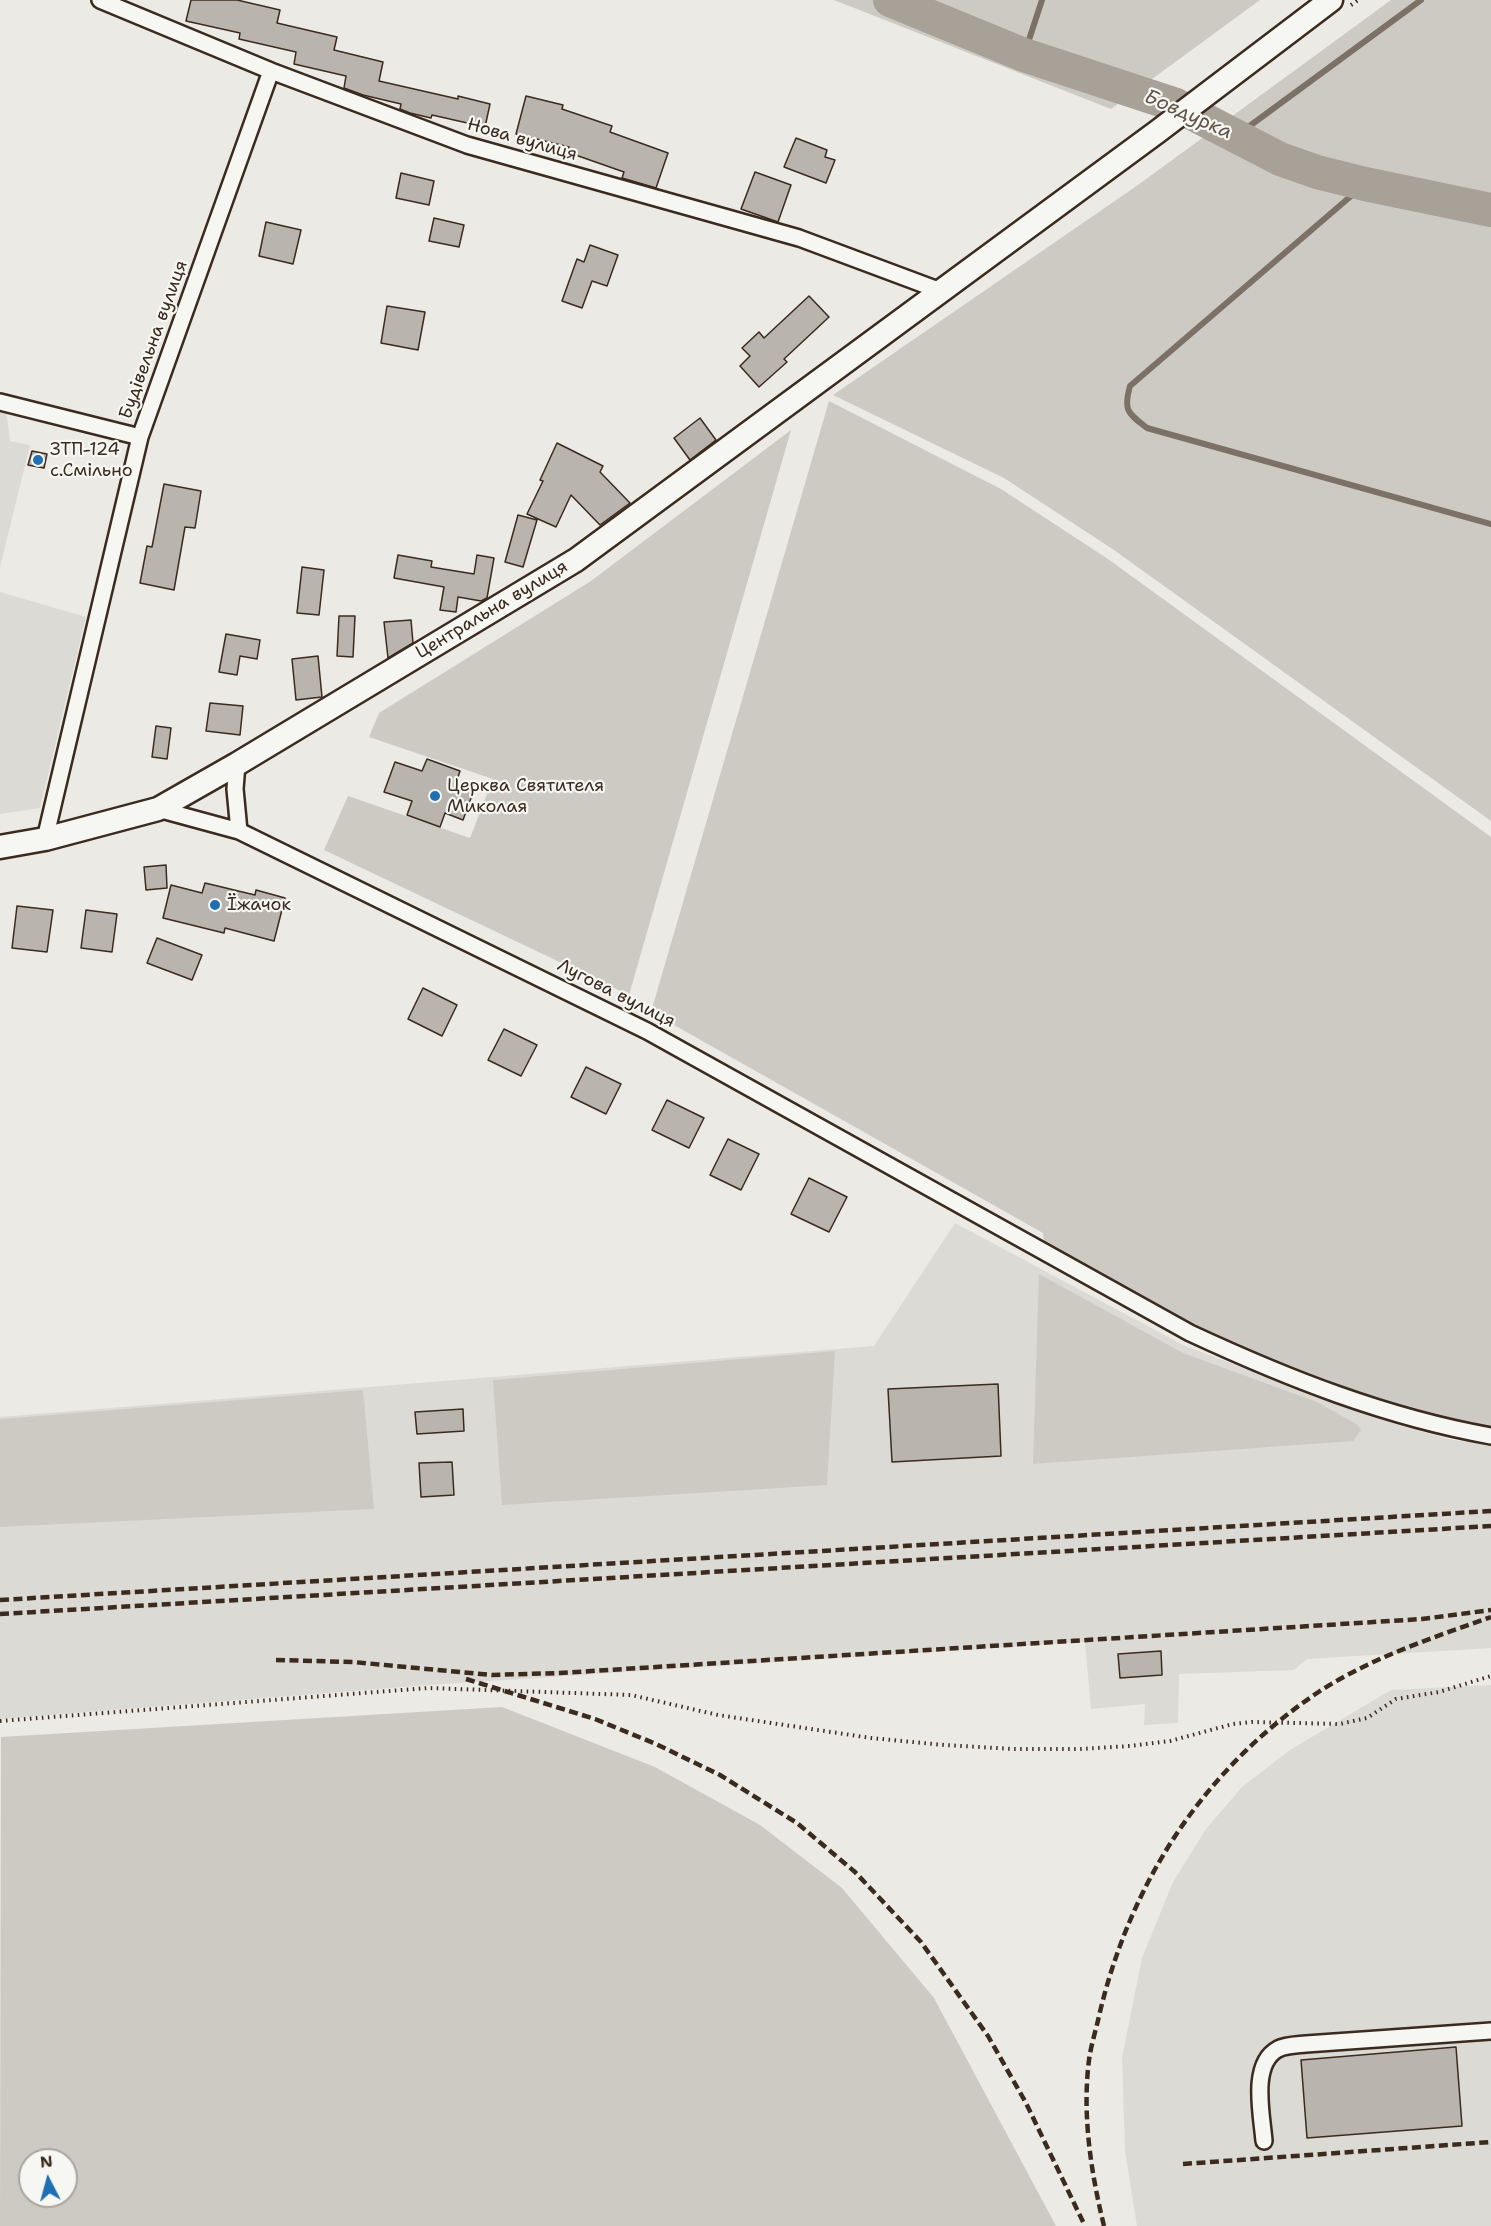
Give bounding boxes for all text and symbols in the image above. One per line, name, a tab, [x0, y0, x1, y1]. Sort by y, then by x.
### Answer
water label: Бовдурка	[1140, 85, 1236, 145]
street label: Нова вулиця	[465, 114, 579, 166]
street label: Будівельна вулиця	[115, 258, 193, 422]
place label: ЗТП-124 с.Смільно	[50, 439, 133, 482]
marker: ЗТП-124 с.Смільно	[31, 453, 45, 467]
street label: Центральна вулиця	[412, 556, 572, 664]
place label: Церква Святителя Миколая	[447, 775, 604, 818]
marker: Церква Святителя Миколая	[428, 789, 442, 803]
place label: Їжачок	[227, 894, 291, 916]
marker: Їжачок	[208, 898, 222, 912]
street label: Лугова вулиця	[553, 955, 679, 1033]
north arrow	[18, 2148, 78, 2208]
text: N	[39, 2150, 54, 2173]

